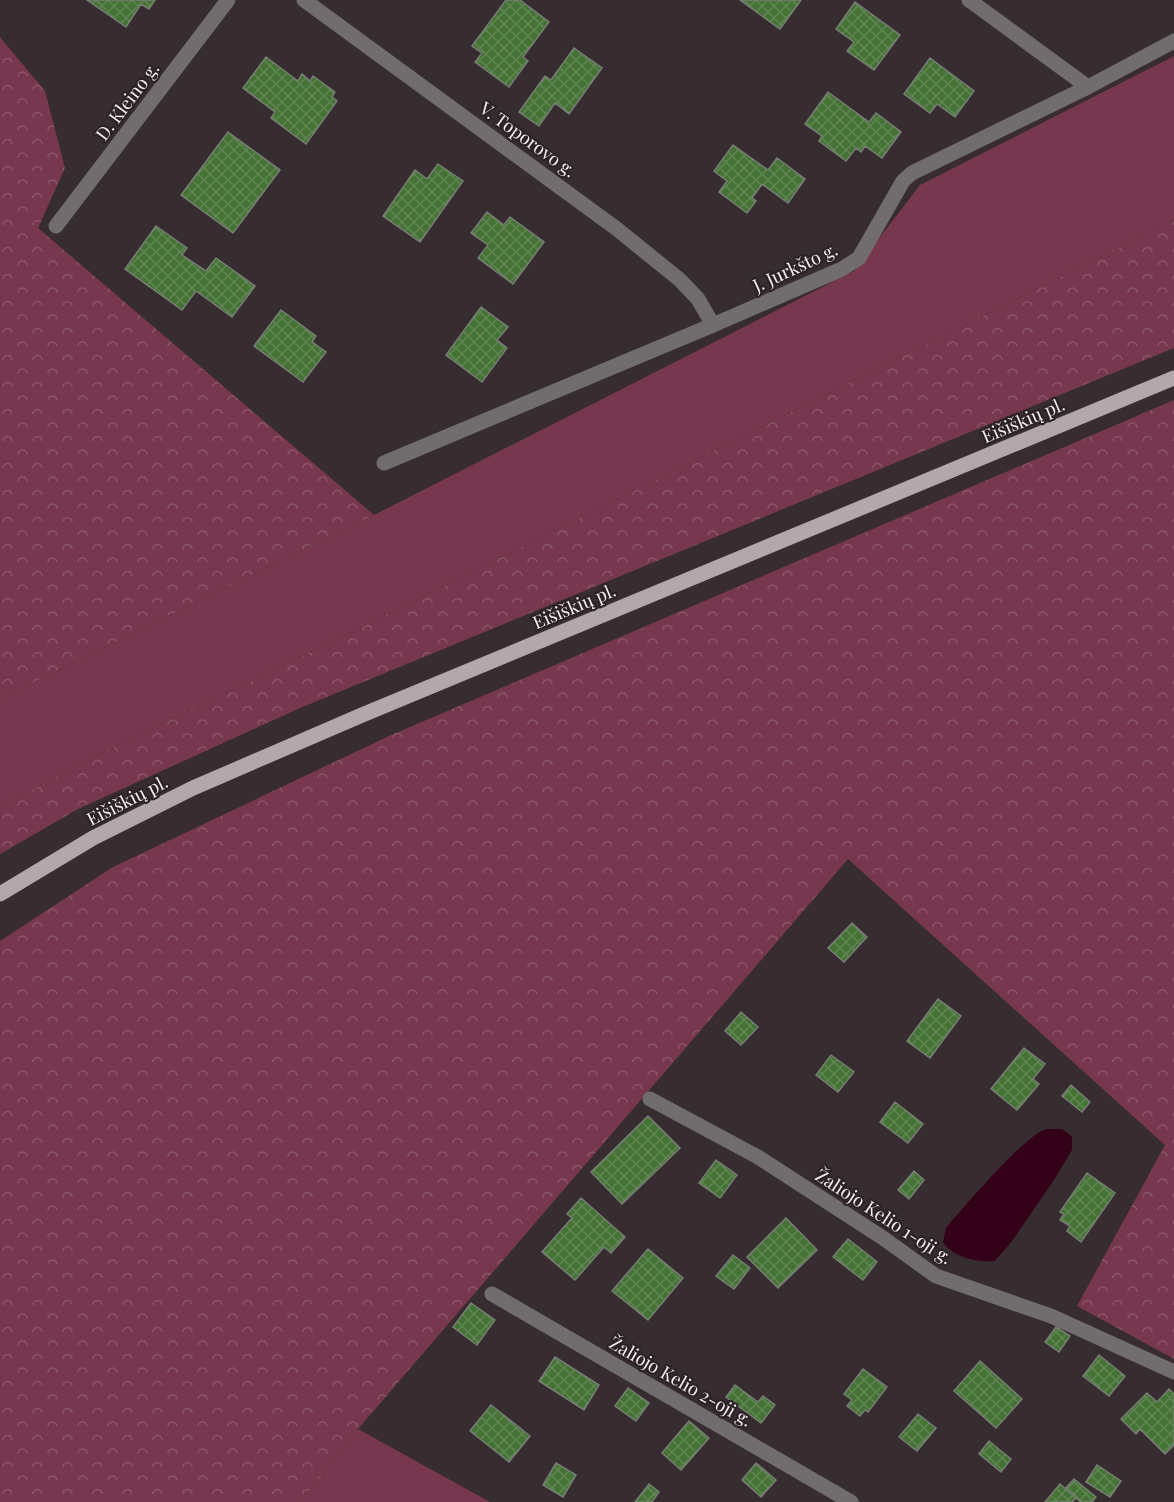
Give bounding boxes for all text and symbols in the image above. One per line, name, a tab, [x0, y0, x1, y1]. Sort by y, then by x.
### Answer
street label: D. Kleino g.	[90, 57, 164, 145]
street label: V. Toporovo g.	[474, 95, 581, 182]
street label: J. Jurkšto g.	[748, 237, 841, 298]
street label: Eišiškių pl.	[978, 392, 1068, 448]
street label: Eišiškių pl.	[529, 578, 619, 634]
street label: Eišiškių pl.	[82, 769, 172, 831]
street label: Žaliojo Kelio 1-oji g.	[811, 1163, 957, 1269]
street label: Žaliojo Kelio 2-oji g.	[605, 1330, 757, 1432]

